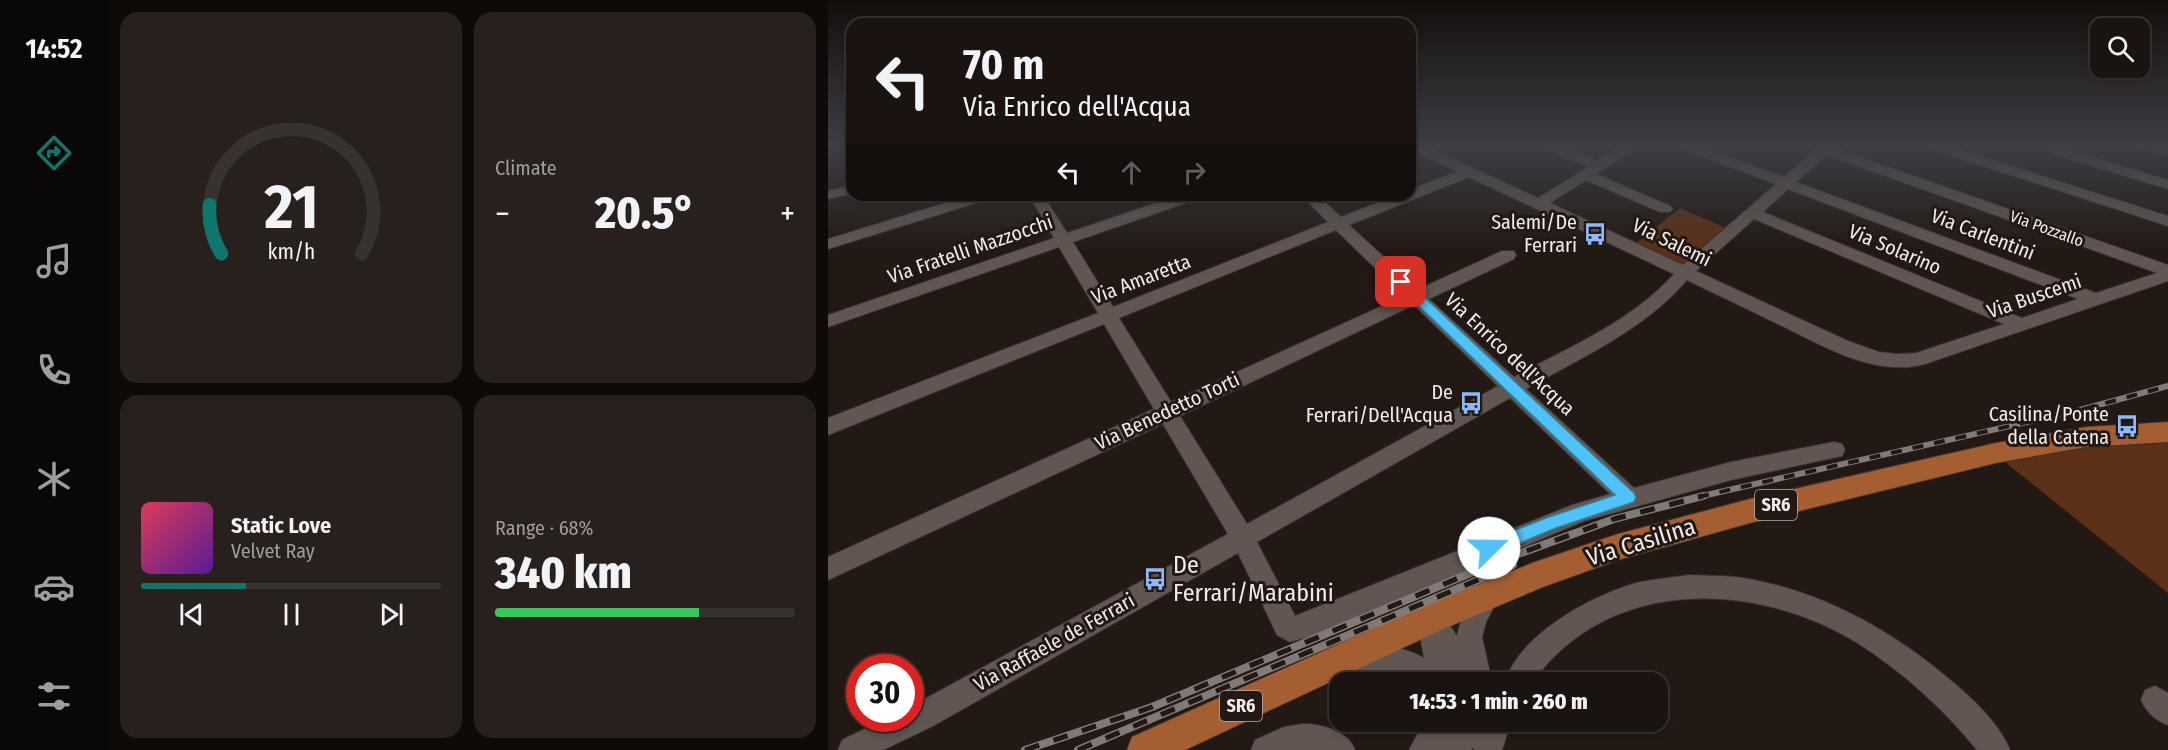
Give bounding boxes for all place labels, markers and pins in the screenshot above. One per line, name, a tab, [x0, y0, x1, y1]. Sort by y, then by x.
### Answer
place label: Salemi/De Ferrari	[1491, 210, 1577, 257]
bus stop icon: Salemi/De Ferrari	[1582, 221, 1608, 247]
pin	[1375, 256, 1426, 307]
place label: De Ferrari/Dell'Acqua	[1306, 380, 1453, 427]
bus stop icon: De Ferrari/Dell'Acqua	[1458, 390, 1484, 416]
place label: Casilina/Ponte della Catena	[1989, 402, 2109, 449]
bus stop icon: Casilina/Ponte della Catena	[2114, 413, 2140, 439]
place label: De Ferrari/Marabini	[1173, 551, 1334, 607]
bus stop icon: De Ferrari/Marabini	[1142, 566, 1168, 592]

